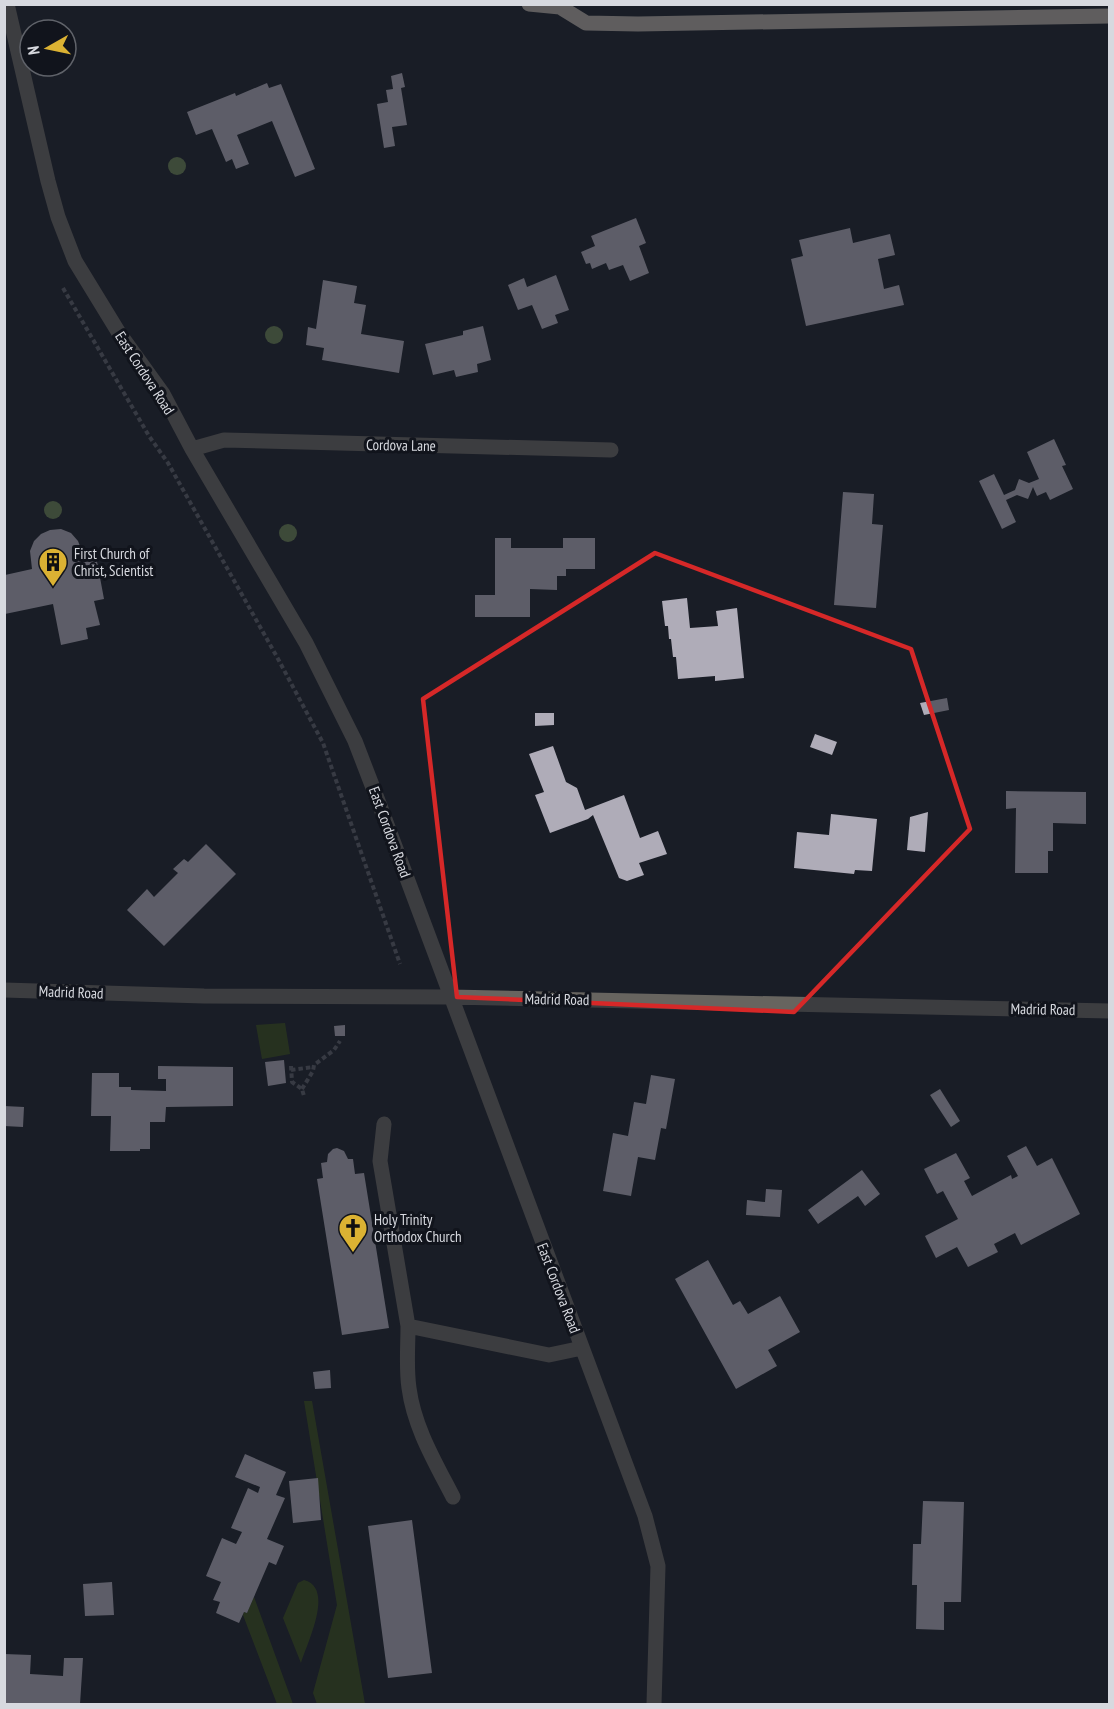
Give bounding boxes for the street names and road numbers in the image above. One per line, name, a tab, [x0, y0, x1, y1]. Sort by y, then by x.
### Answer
street label: East Cordova Road	[111, 328, 179, 418]
street label: Cordova Lane	[366, 435, 436, 455]
street label: East Cordova Road	[365, 784, 415, 880]
street label: Madrid Road	[38, 981, 104, 1003]
street label: Madrid Road	[524, 989, 590, 1009]
street label: Madrid Road	[1010, 999, 1076, 1019]
street label: East Cordova Road	[533, 1240, 585, 1336]

